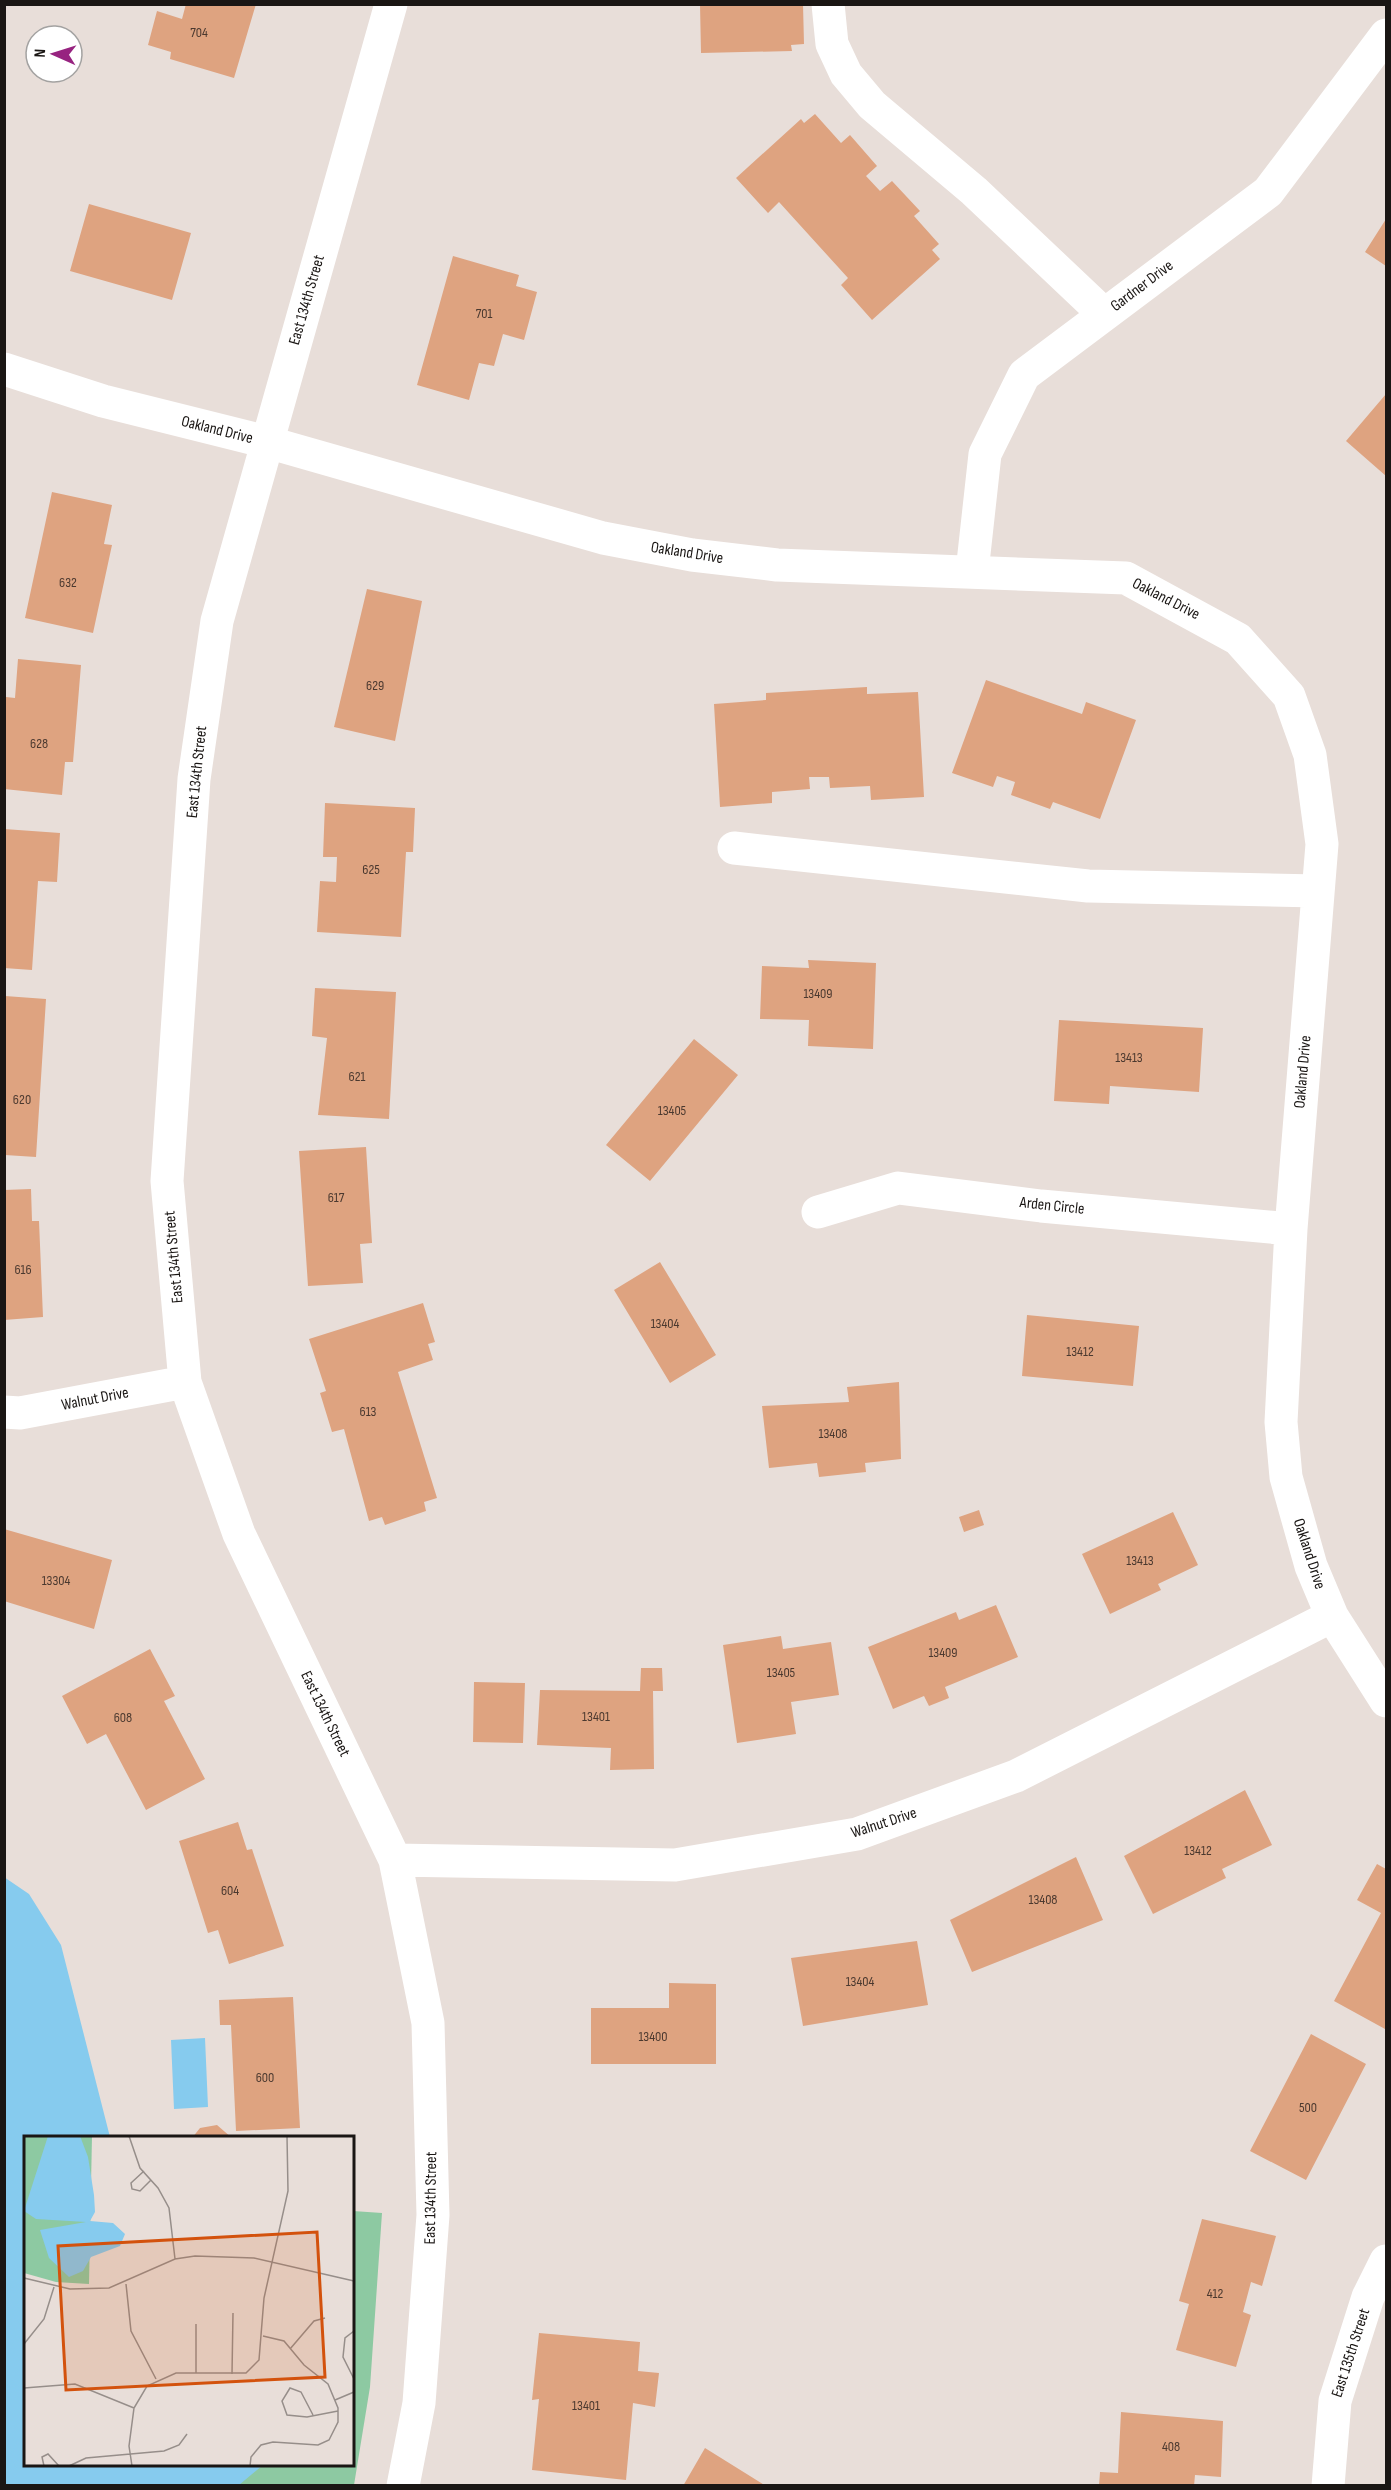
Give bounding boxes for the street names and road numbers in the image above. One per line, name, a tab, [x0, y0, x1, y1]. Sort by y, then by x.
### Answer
street label: East 134th Street	[285, 253, 329, 347]
street label: Gardner Drive	[1107, 256, 1177, 316]
street label: Oakland Drive	[179, 412, 255, 448]
street label: Oakland Drive	[649, 538, 725, 568]
street label: Oakland Drive	[1129, 574, 1203, 624]
street label: East 134th Street	[183, 725, 211, 819]
street label: Oakland Drive	[1290, 1035, 1316, 1109]
street label: Arden Circle	[1018, 1193, 1085, 1219]
street label: East 134th Street	[160, 1210, 188, 1304]
street label: Walnut Drive	[60, 1383, 130, 1415]
street label: Oakland Drive	[1289, 1516, 1329, 1592]
street label: East 134th Street	[296, 1668, 354, 1760]
street label: Walnut Drive	[849, 1803, 919, 1843]
street label: East 134th Street	[421, 2151, 441, 2245]
street label: East 135th Street	[1328, 2306, 1374, 2400]

